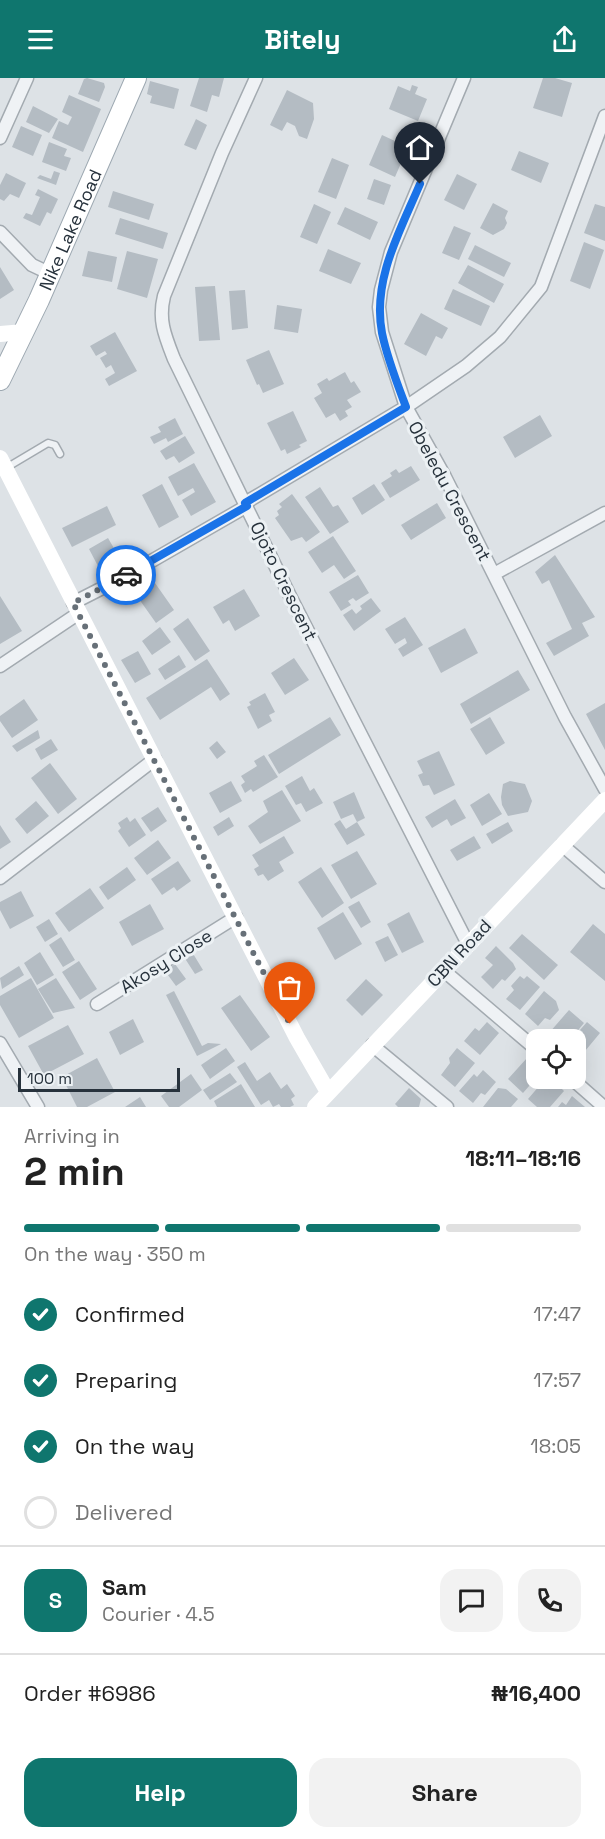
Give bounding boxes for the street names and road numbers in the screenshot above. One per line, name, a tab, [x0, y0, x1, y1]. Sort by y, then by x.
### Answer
street label: Nike Lake Road	[33, 165, 106, 294]
street label: Obeledu Crescent	[403, 417, 497, 565]
street label: Ojoto Crescent	[245, 518, 323, 644]
street label: CBN Road	[422, 914, 496, 992]
street label: Akosy Close	[116, 924, 216, 998]

